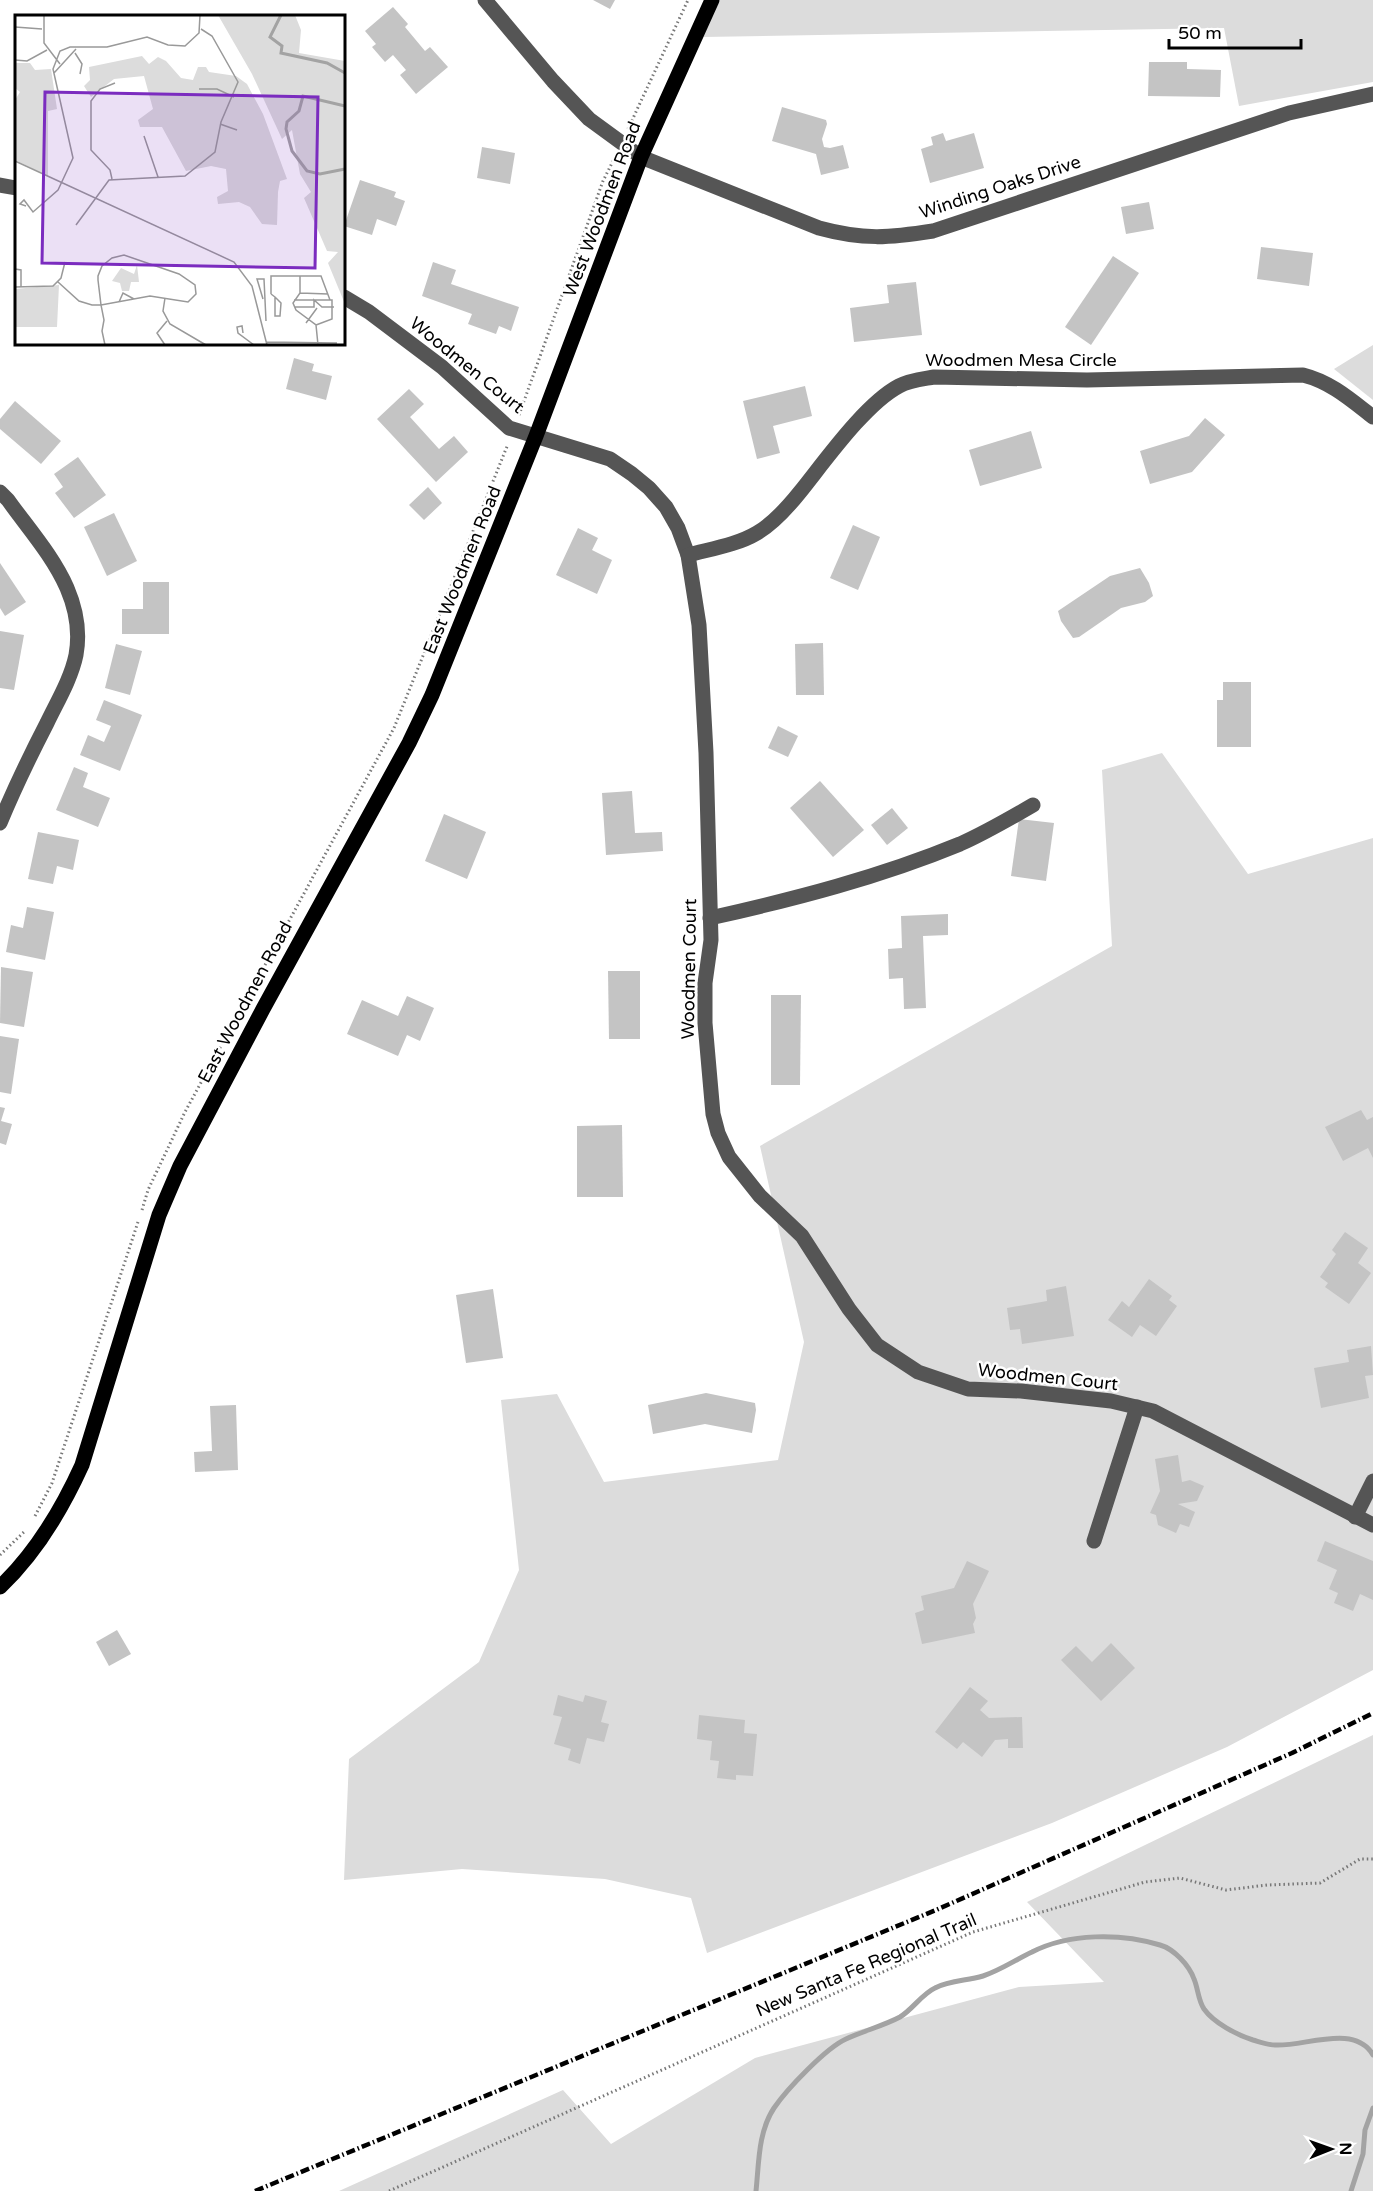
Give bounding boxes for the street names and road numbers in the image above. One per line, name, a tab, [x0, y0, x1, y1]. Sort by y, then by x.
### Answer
street label: West Woodmen Road	[558, 118, 646, 300]
street label: Winding Oaks Drive	[917, 151, 1083, 223]
street label: Woodmen Court	[405, 312, 529, 418]
street label: Woodmen Mesa Circle	[925, 349, 1117, 371]
street label: East Woodmen Road	[418, 483, 506, 657]
street label: Woodmen Court	[677, 898, 701, 1040]
street label: East Woodmen Road	[193, 917, 297, 1087]
street label: Woodmen Court	[977, 1359, 1119, 1395]
street label: New Santa Fe Regional Trail	[752, 1908, 980, 2022]

